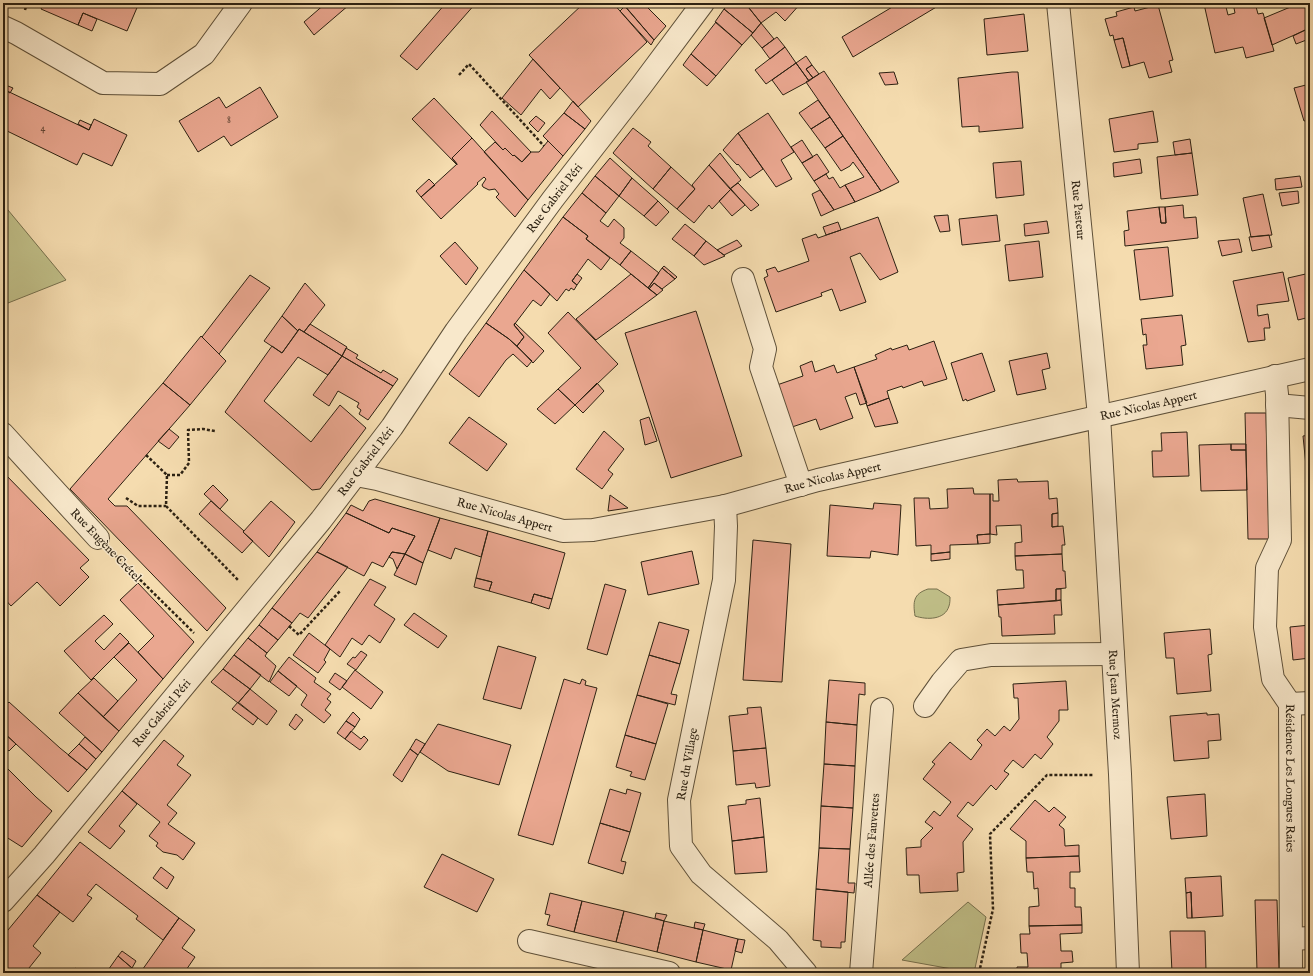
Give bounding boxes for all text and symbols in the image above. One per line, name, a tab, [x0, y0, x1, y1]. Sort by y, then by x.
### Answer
house number: 8	[227, 114, 231, 127]
house number: 4	[41, 122, 46, 135]
street label: Rue Gabriel Péri	[524, 161, 586, 236]
street label: Rue Pasteur	[1068, 179, 1089, 241]
street label: Rue Nicolas Appert	[1099, 388, 1198, 424]
street label: Rue Gabriel Péri	[335, 424, 397, 499]
street label: Rue Nicolas Appert	[783, 459, 882, 497]
street label: Rue Nicolas Appert	[455, 495, 554, 536]
street label: Rue Eugène Crétel	[67, 506, 145, 586]
street label: Rue Jean Mermoz	[1105, 649, 1125, 740]
street label: Rue Gabriel Péri	[129, 676, 194, 750]
street label: Résidence Les Longues Raies	[1282, 704, 1298, 852]
street label: Rue du Village	[674, 726, 701, 802]
street label: Allée des Fauvettes	[861, 793, 883, 889]

